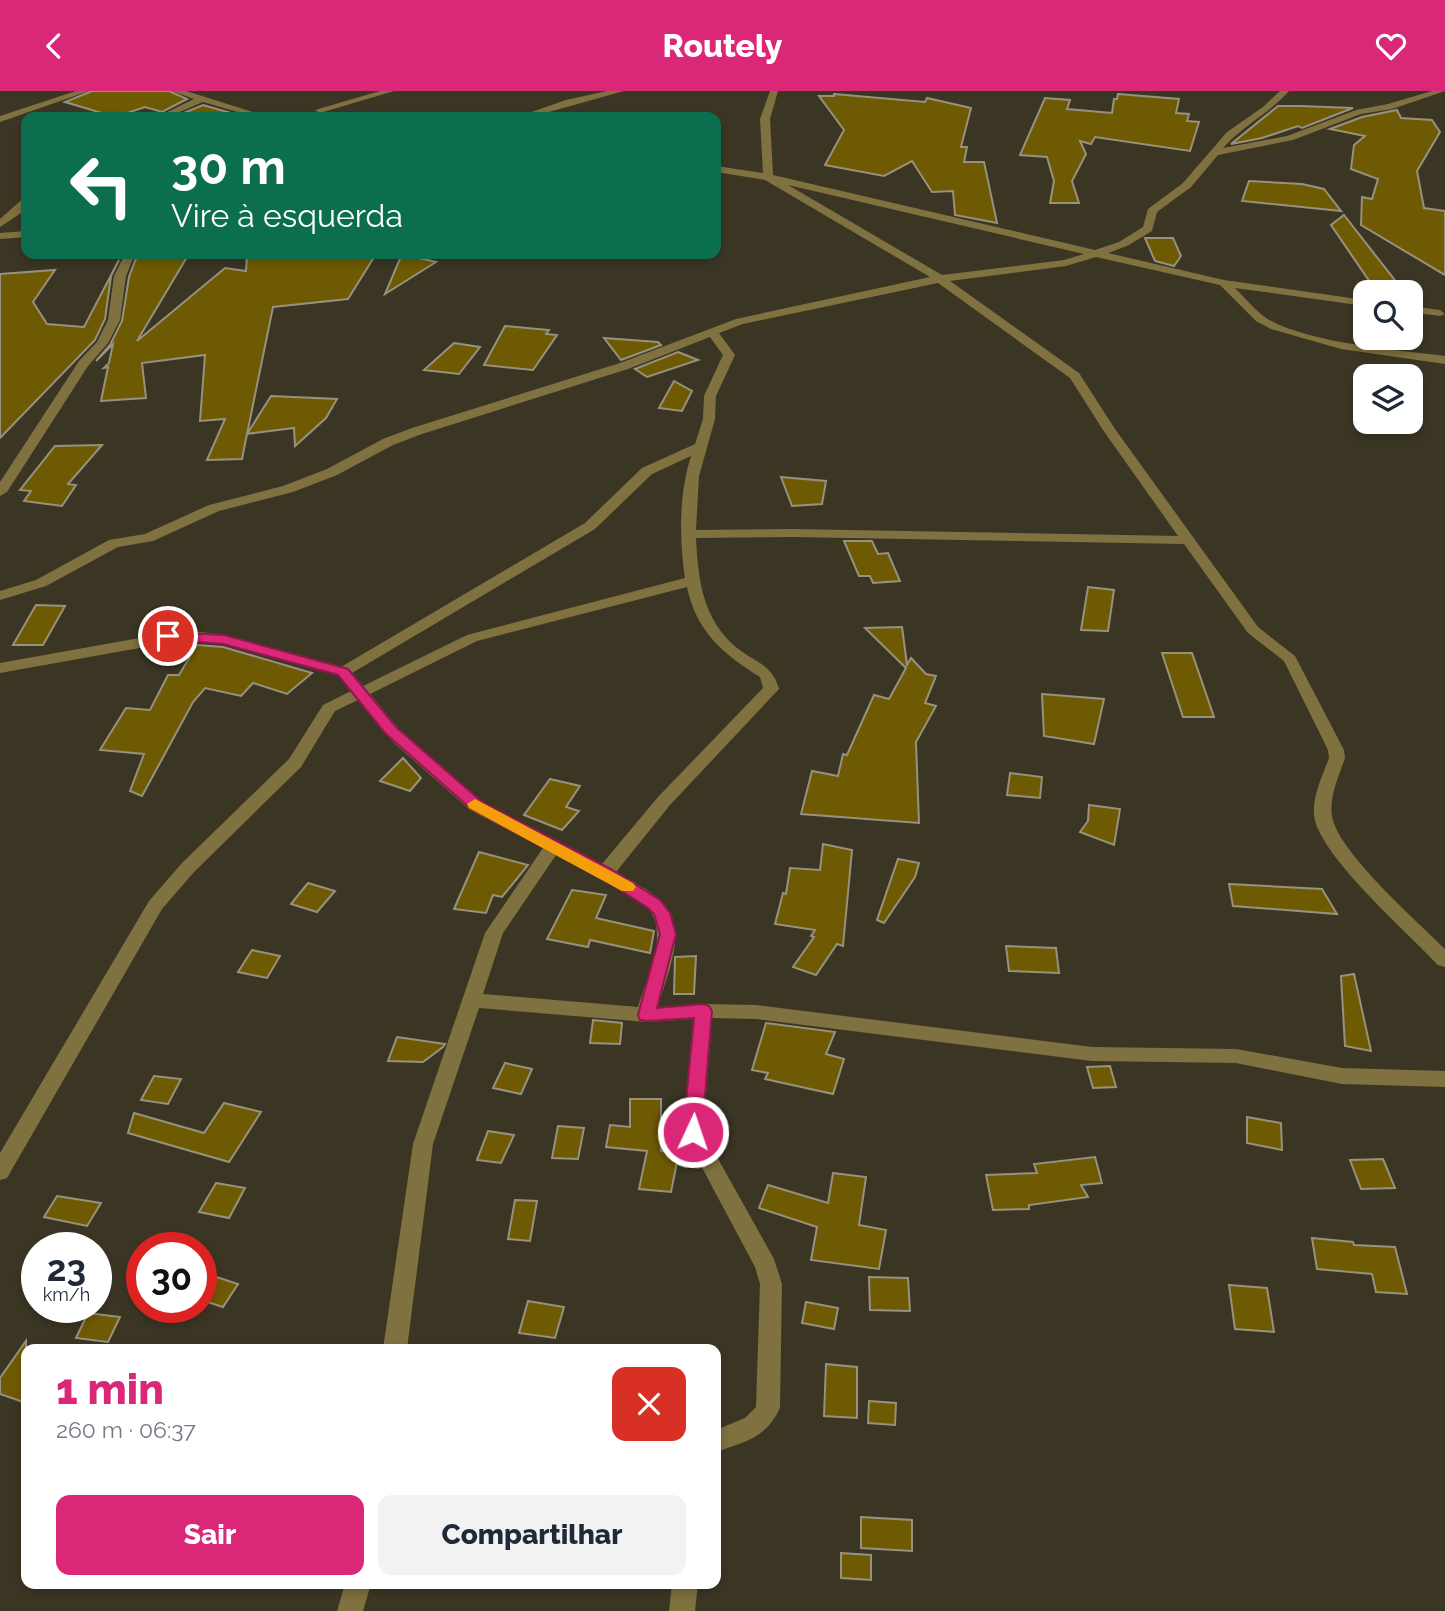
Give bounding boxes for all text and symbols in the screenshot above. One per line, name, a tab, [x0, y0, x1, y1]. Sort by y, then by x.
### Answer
icon: back	[35, 27, 73, 65]
text: Routely	[663, 27, 782, 64]
icon: heart	[1372, 27, 1410, 65]
text: 30 m	[171, 138, 286, 195]
icon: left	[56, 140, 147, 231]
text: Vire à esquerda	[171, 197, 403, 234]
map controls	[1353, 280, 1423, 434]
button: search	[1353, 280, 1423, 350]
button: layers	[1353, 364, 1423, 434]
pin	[138, 606, 198, 666]
icon: arrive	[149, 617, 187, 655]
position arrow	[656, 1095, 730, 1169]
speed limit sign: 30	[126, 1232, 217, 1323]
text: 23	[47, 1248, 86, 1289]
text: km/h	[43, 1284, 90, 1305]
text: 1 min	[56, 1365, 164, 1414]
button: close	[612, 1367, 686, 1441]
text: 260 m · 06:37	[56, 1416, 196, 1443]
button: Sair	[56, 1495, 364, 1575]
button: Compartilhar	[378, 1495, 686, 1575]

